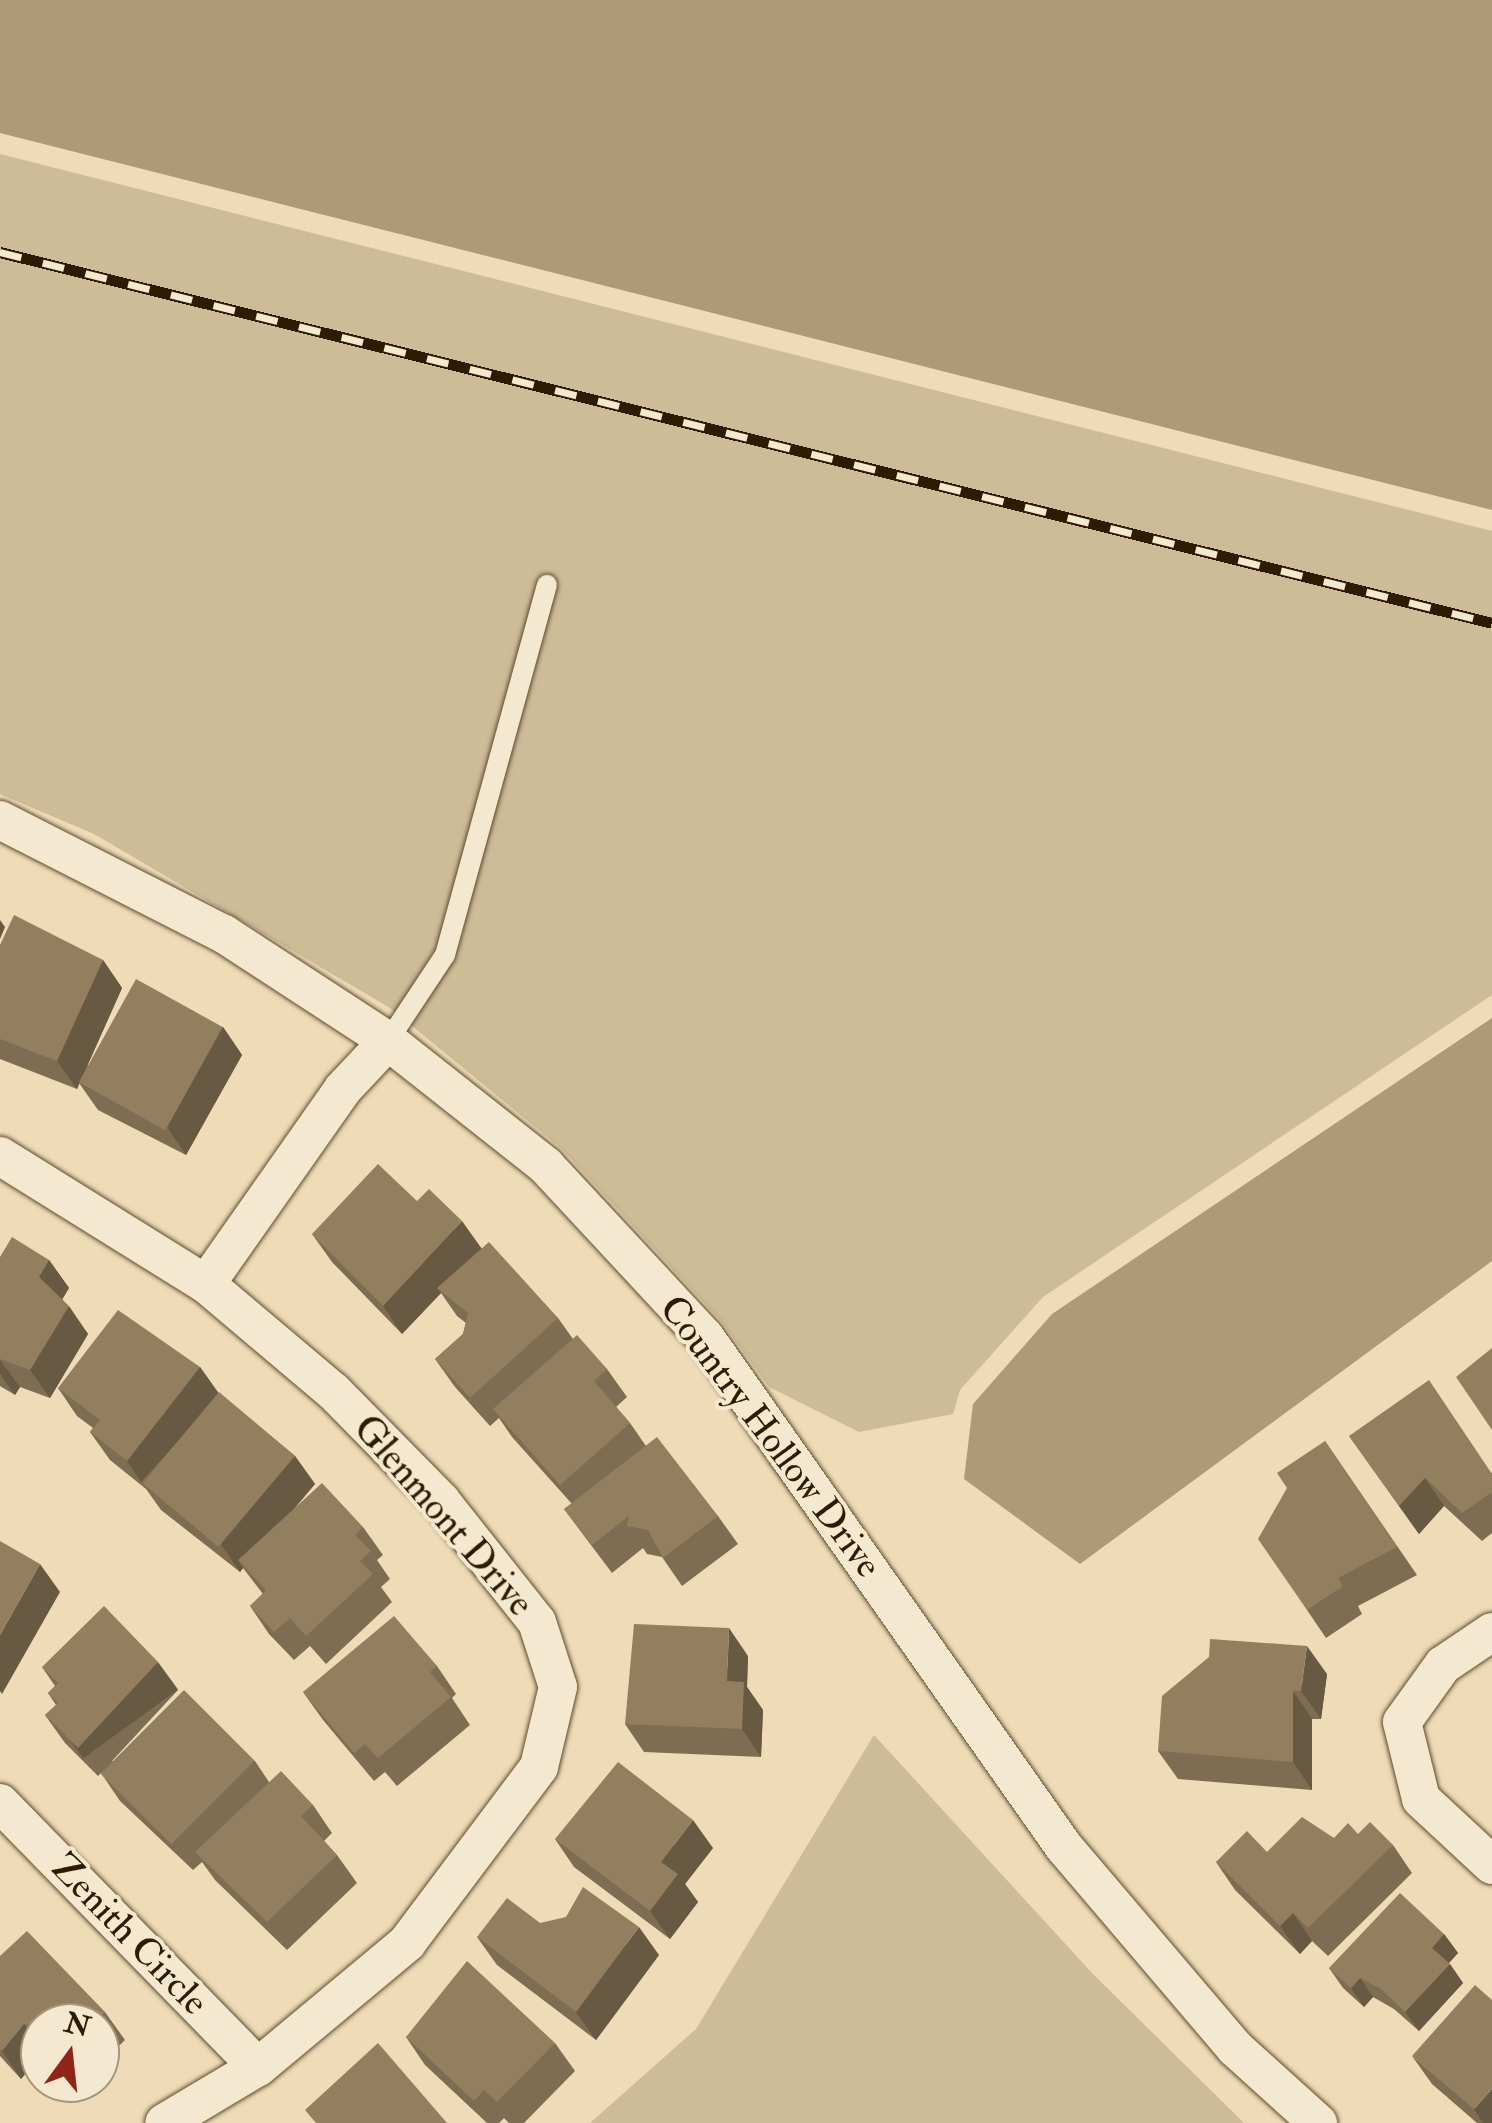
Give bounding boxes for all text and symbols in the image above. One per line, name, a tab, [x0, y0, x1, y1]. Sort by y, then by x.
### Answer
street label: Country Hollow Drive	[649, 1287, 891, 1587]
street label: Glenmont Drive	[343, 1406, 543, 1626]
street label: Zenith Circle	[41, 1845, 217, 2025]
north arrow	[20, 2003, 120, 2103]
text: N	[61, 2005, 94, 2046]

